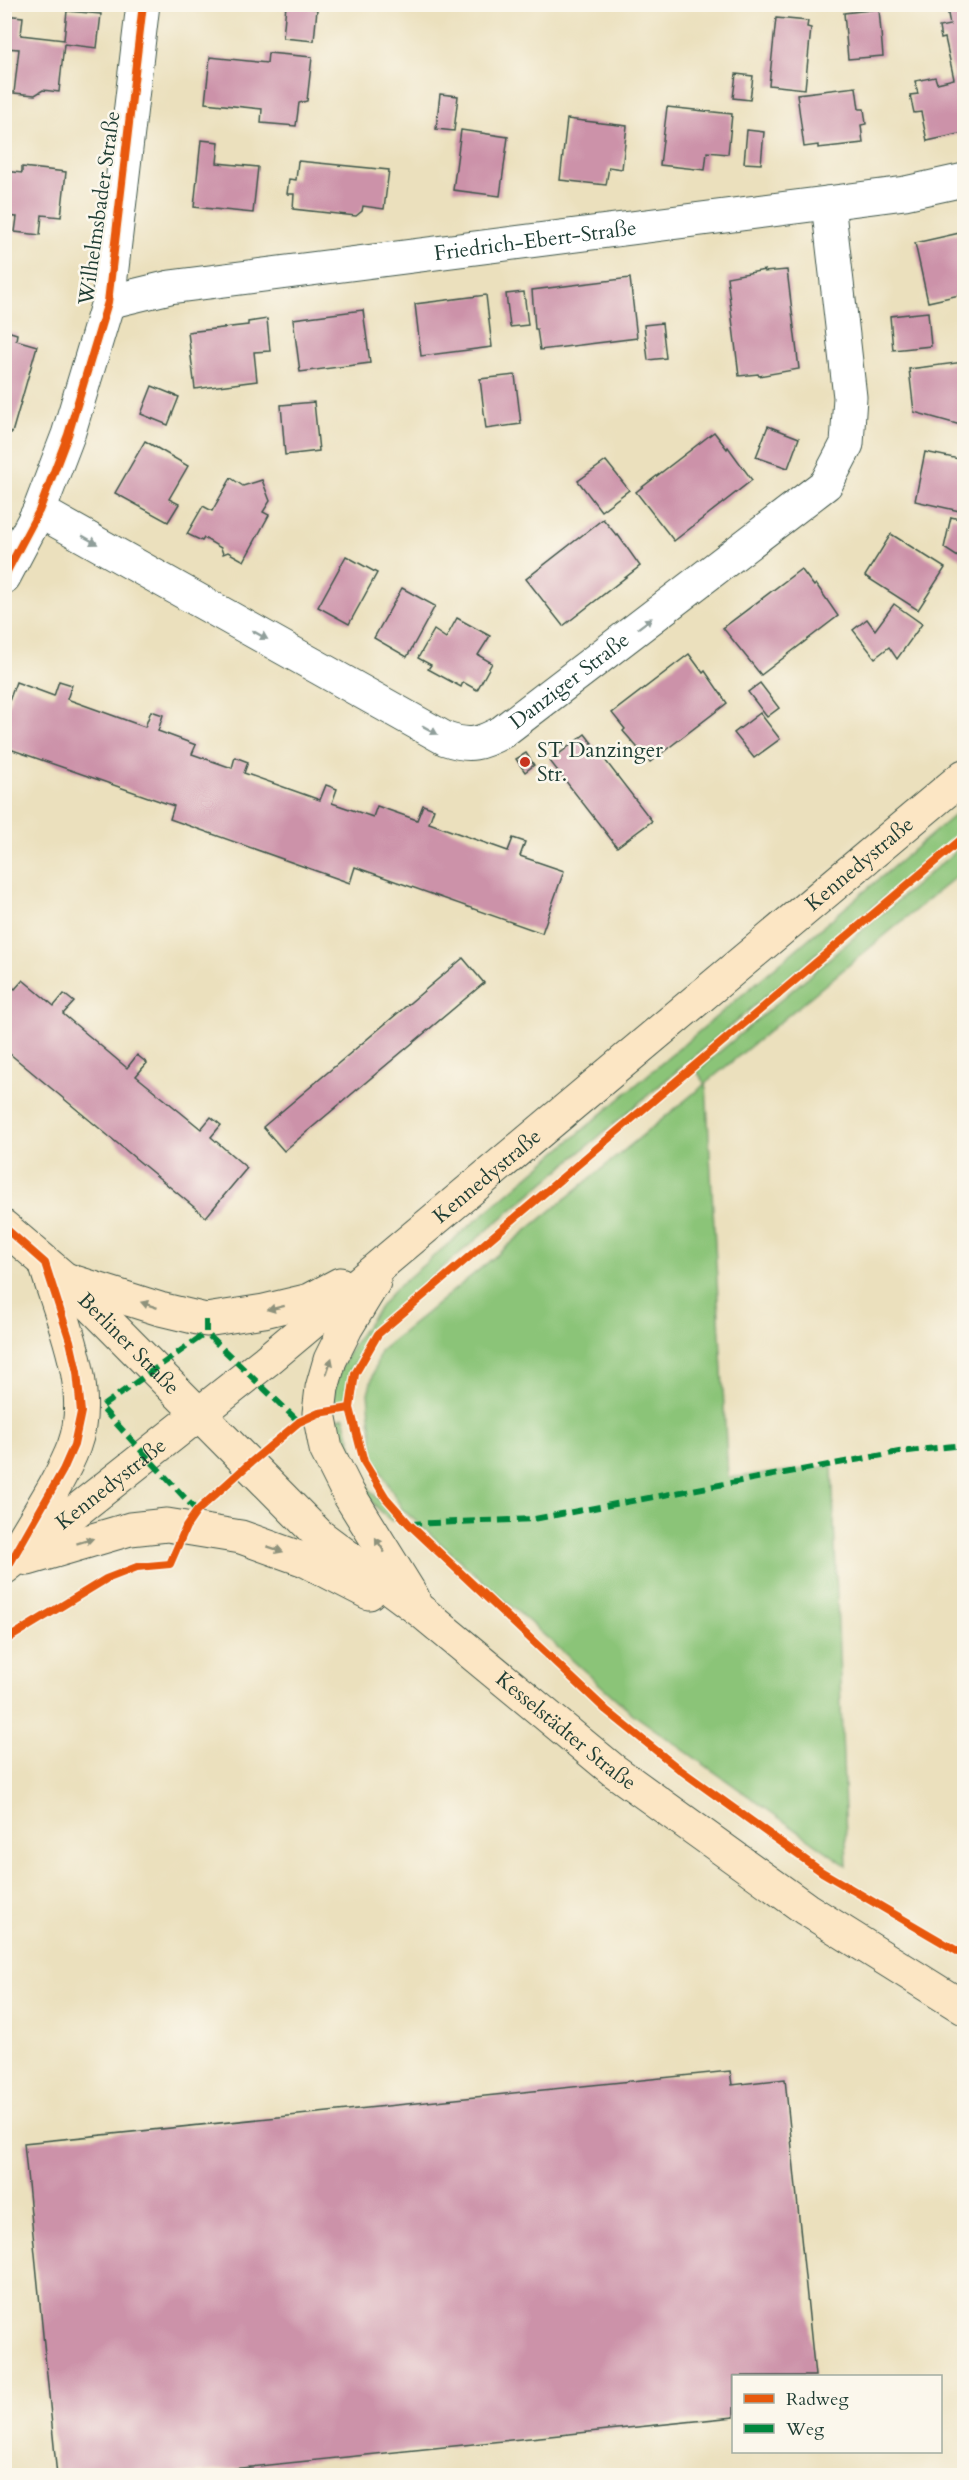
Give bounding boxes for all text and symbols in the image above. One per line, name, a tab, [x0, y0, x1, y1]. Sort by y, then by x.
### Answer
street label: Wilhelmsbader Straße	[71, 109, 127, 308]
street label: Friedrich-Ebert-Straße	[432, 213, 638, 268]
one-way arrow	[81, 535, 98, 545]
one-way arrow	[637, 616, 653, 629]
street label: Danziger Straße	[504, 626, 636, 736]
one-way arrow	[252, 630, 269, 640]
one-way arrow	[422, 725, 439, 735]
place label: ST Danzinger Str.	[537, 736, 663, 789]
marker: ST Danzinger Str.	[518, 755, 532, 769]
street label: Kennedystraße	[799, 810, 920, 918]
street label: Kennedystraße	[427, 1122, 548, 1230]
street label: Berliner Straße	[71, 1286, 186, 1401]
one-way arrow	[140, 1300, 158, 1310]
one-way arrow	[267, 1304, 286, 1314]
one-way arrow	[325, 1357, 334, 1375]
street label: Kennedystraße	[50, 1431, 172, 1537]
one-way arrow	[76, 1536, 94, 1545]
one-way arrow	[375, 1537, 386, 1553]
one-way arrow	[266, 1545, 284, 1555]
street label: Kesselstädter Straße	[489, 1665, 642, 1797]
legend	[732, 2375, 942, 2453]
text: Radweg	[786, 2387, 849, 2412]
text: Weg	[785, 2417, 825, 2442]

